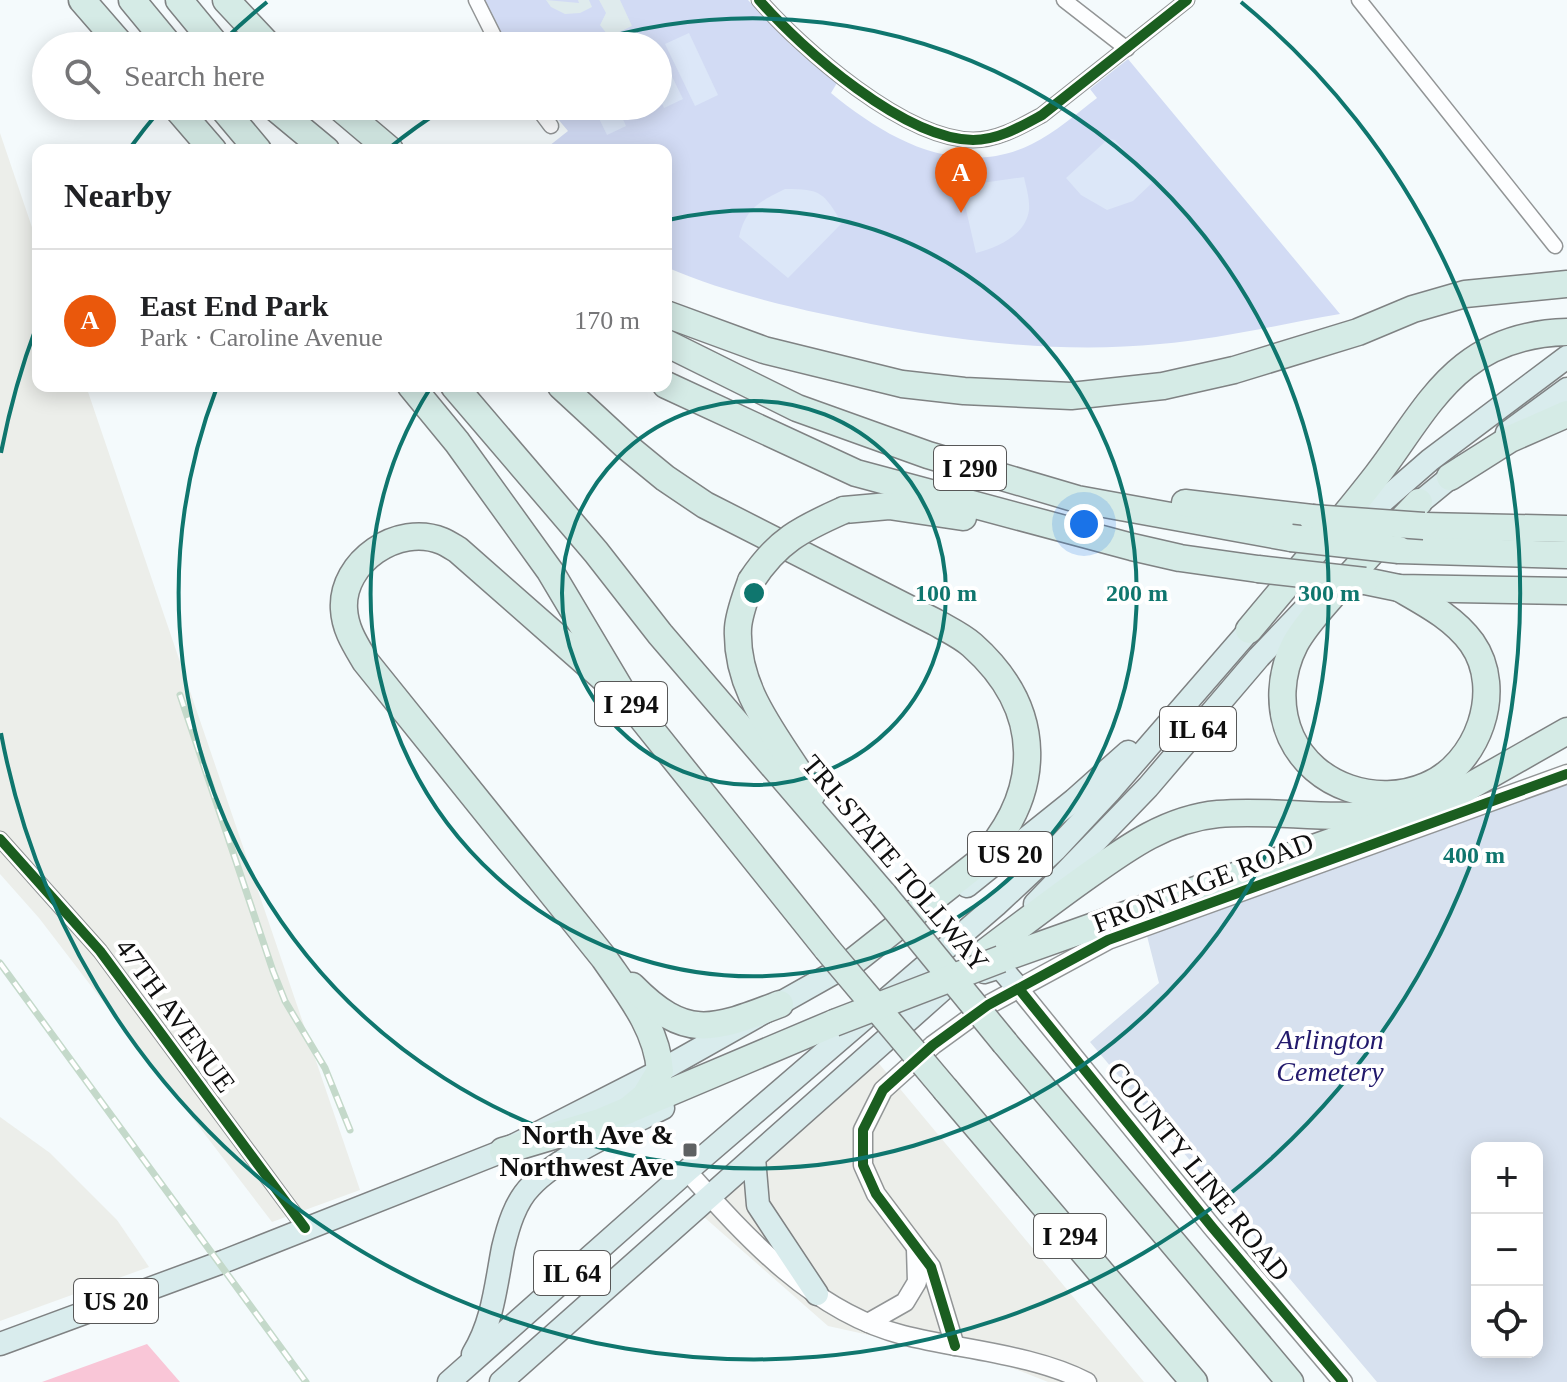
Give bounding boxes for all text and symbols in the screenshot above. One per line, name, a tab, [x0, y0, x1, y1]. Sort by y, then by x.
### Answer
search box	[32, 32, 672, 120]
icon: search	[60, 54, 104, 98]
text: Search here	[124, 59, 265, 92]
pin: A	[935, 147, 987, 213]
text: Nearby	[64, 177, 172, 214]
text: East End Park	[140, 289, 328, 322]
text: A	[81, 306, 99, 335]
text: 170 m	[574, 306, 640, 335]
text: Park · Caroline Avenue	[140, 323, 383, 352]
road number: I 290	[934, 446, 1006, 490]
your location	[1064, 504, 1104, 544]
centre of rings	[740, 579, 768, 607]
text: 100 m	[915, 580, 977, 606]
text: 200 m	[1106, 580, 1168, 606]
text: 300 m	[1298, 580, 1360, 606]
road number: I 294	[595, 682, 667, 726]
road number: IL 64	[1160, 707, 1236, 751]
street label: TRI-STATE TOLLWAY	[796, 749, 995, 978]
street label: FRONTAGE ROAD	[1089, 826, 1318, 939]
road number: US 20	[968, 832, 1052, 876]
text: 400 m	[1443, 842, 1505, 868]
street label: 47TH AVENUE	[109, 932, 242, 1098]
park label: Arlington Cemetery	[1274, 1024, 1384, 1087]
street label: COUNTY LINE ROAD	[1101, 1056, 1296, 1287]
place label: North Ave & Northwest Ave	[500, 1119, 674, 1182]
marker: North Ave & Northwest Ave	[681, 1141, 699, 1159]
map controls	[1471, 1142, 1543, 1358]
button: +	[1471, 1142, 1543, 1214]
road number: I 294	[1034, 1214, 1106, 1258]
button: −	[1471, 1214, 1543, 1286]
road number: IL 64	[534, 1251, 610, 1295]
road number: US 20	[74, 1279, 158, 1323]
button: locate	[1471, 1286, 1543, 1358]

